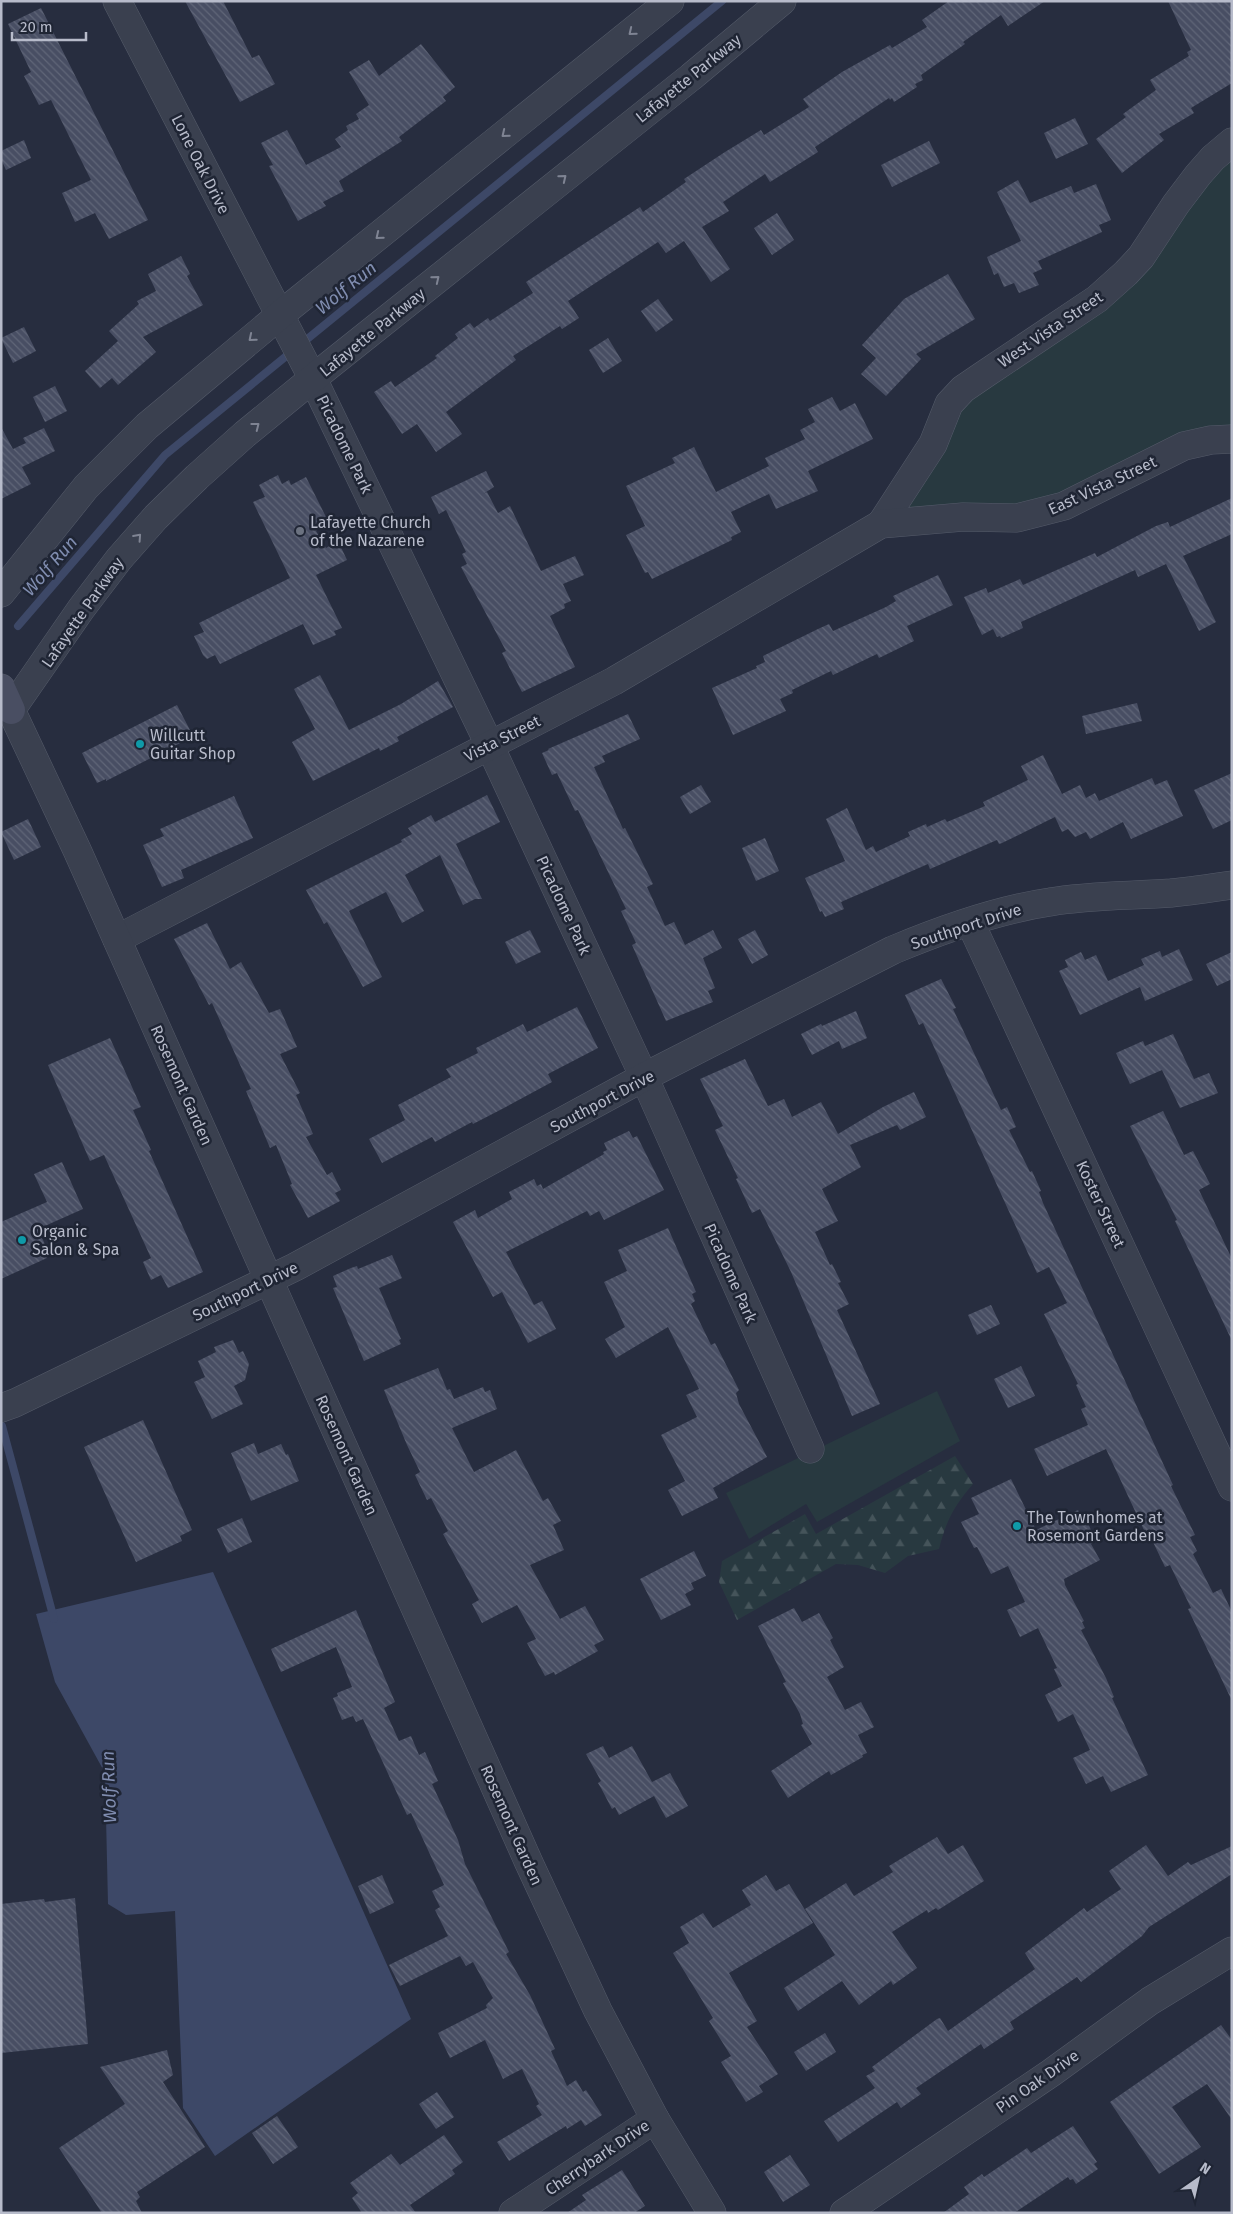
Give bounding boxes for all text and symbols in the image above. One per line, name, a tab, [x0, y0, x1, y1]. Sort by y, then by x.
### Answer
scale bar	[12, 10, 86, 42]
text: 20 m	[20, 18, 53, 36]
one-way arrow	[629, 27, 638, 35]
street label: Lafayette Parkway	[632, 30, 745, 127]
street label: Lone Oak Drive	[167, 111, 234, 217]
one-way arrow	[502, 129, 511, 138]
one-way arrow	[557, 175, 567, 184]
one-way arrow	[376, 230, 385, 238]
water label: Wolf Run	[311, 257, 381, 319]
one-way arrow	[430, 277, 439, 285]
street label: Lafayette Parkway	[316, 284, 429, 381]
street label: West Vista Street	[994, 287, 1106, 371]
one-way arrow	[249, 332, 258, 341]
street label: Picadome Park	[313, 392, 377, 497]
one-way arrow	[250, 422, 259, 431]
street label: East Vista Street	[1045, 452, 1160, 519]
place label: Lafayette Church of the Nazarene	[310, 513, 431, 550]
marker: Lafayette Church of the Nazarene	[294, 525, 306, 537]
water label: Wolf Run	[18, 531, 82, 601]
one-way arrow	[132, 534, 141, 543]
street label: Lafayette Parkway	[37, 554, 128, 671]
street label: Vista Street	[461, 711, 544, 766]
place label: Willcutt Guitar Shop	[150, 726, 236, 763]
marker: Willcutt Guitar Shop	[134, 738, 146, 750]
street label: Picadome Park	[532, 853, 595, 958]
street label: Southport Drive	[908, 900, 1024, 953]
street label: Rosemont Garden	[147, 1022, 217, 1148]
street label: Southport Drive	[547, 1066, 658, 1137]
street label: Koster Street	[1072, 1158, 1129, 1251]
street label: Picadome Park	[700, 1220, 761, 1327]
place label: Organic Salon & Spa	[32, 1222, 120, 1259]
marker: Organic Salon & Spa	[16, 1234, 28, 1246]
street label: Southport Drive	[189, 1258, 301, 1325]
street label: Rosemont Garden	[312, 1392, 382, 1518]
place label: The Townhomes at Rosemont Gardens	[1027, 1508, 1164, 1545]
marker: The Townhomes at Rosemont Gardens	[1011, 1520, 1023, 1532]
water label: Wolf Run	[97, 1750, 121, 1824]
street label: Rosemont Garden	[477, 1762, 547, 1888]
street label: Pin Oak Drive	[992, 2046, 1082, 2117]
street label: Cherrybark Drive	[542, 2116, 653, 2199]
north arrow	[1173, 2154, 1223, 2204]
text: N	[1196, 2159, 1214, 2178]

